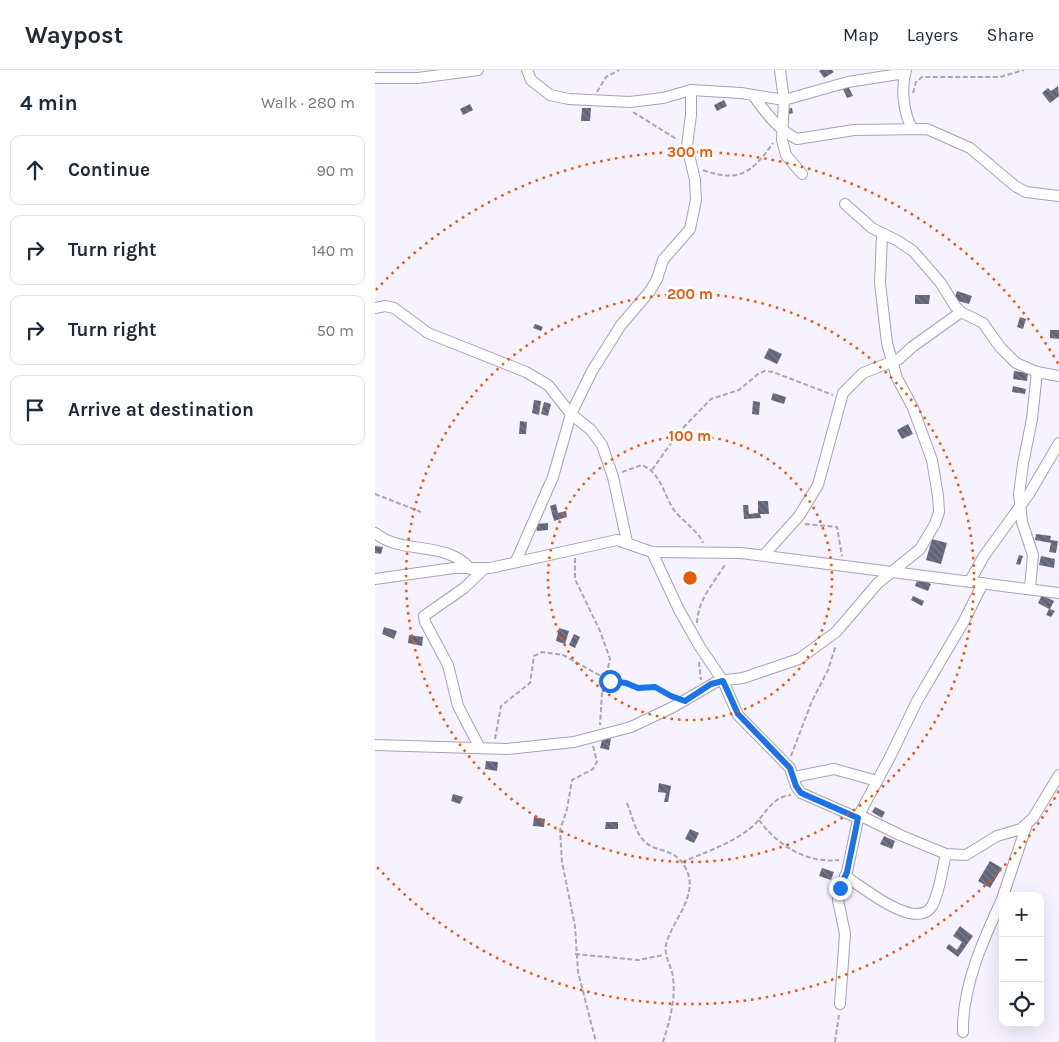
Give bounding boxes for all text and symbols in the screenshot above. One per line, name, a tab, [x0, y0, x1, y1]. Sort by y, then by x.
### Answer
text: Waypost	[25, 21, 123, 49]
text: Map	[843, 24, 879, 46]
text: Layers	[907, 24, 959, 46]
text: Share	[987, 24, 1034, 46]
text: 4 min	[20, 91, 78, 115]
text: Walk · 280 m	[261, 93, 355, 112]
text: 300 m	[667, 143, 713, 161]
icon: ahead	[21, 156, 49, 184]
text: Continue	[68, 159, 150, 181]
text: 90 m	[316, 161, 354, 180]
icon: right	[21, 236, 49, 264]
text: Turn right	[68, 239, 157, 261]
text: 140 m	[312, 241, 354, 260]
text: 200 m	[667, 285, 713, 303]
icon: right	[21, 316, 49, 344]
text: Turn right	[68, 319, 157, 341]
text: 50 m	[317, 321, 354, 340]
icon: arrive	[21, 396, 49, 424]
text: Arrive at destination	[68, 399, 254, 421]
text: 100 m	[669, 427, 711, 445]
centre of rings	[681, 569, 699, 587]
route start	[599, 670, 622, 693]
route end	[829, 877, 852, 900]
map controls	[999, 892, 1044, 1027]
button: +	[999, 892, 1044, 937]
button: −	[999, 937, 1044, 982]
button: locate	[999, 982, 1044, 1027]

